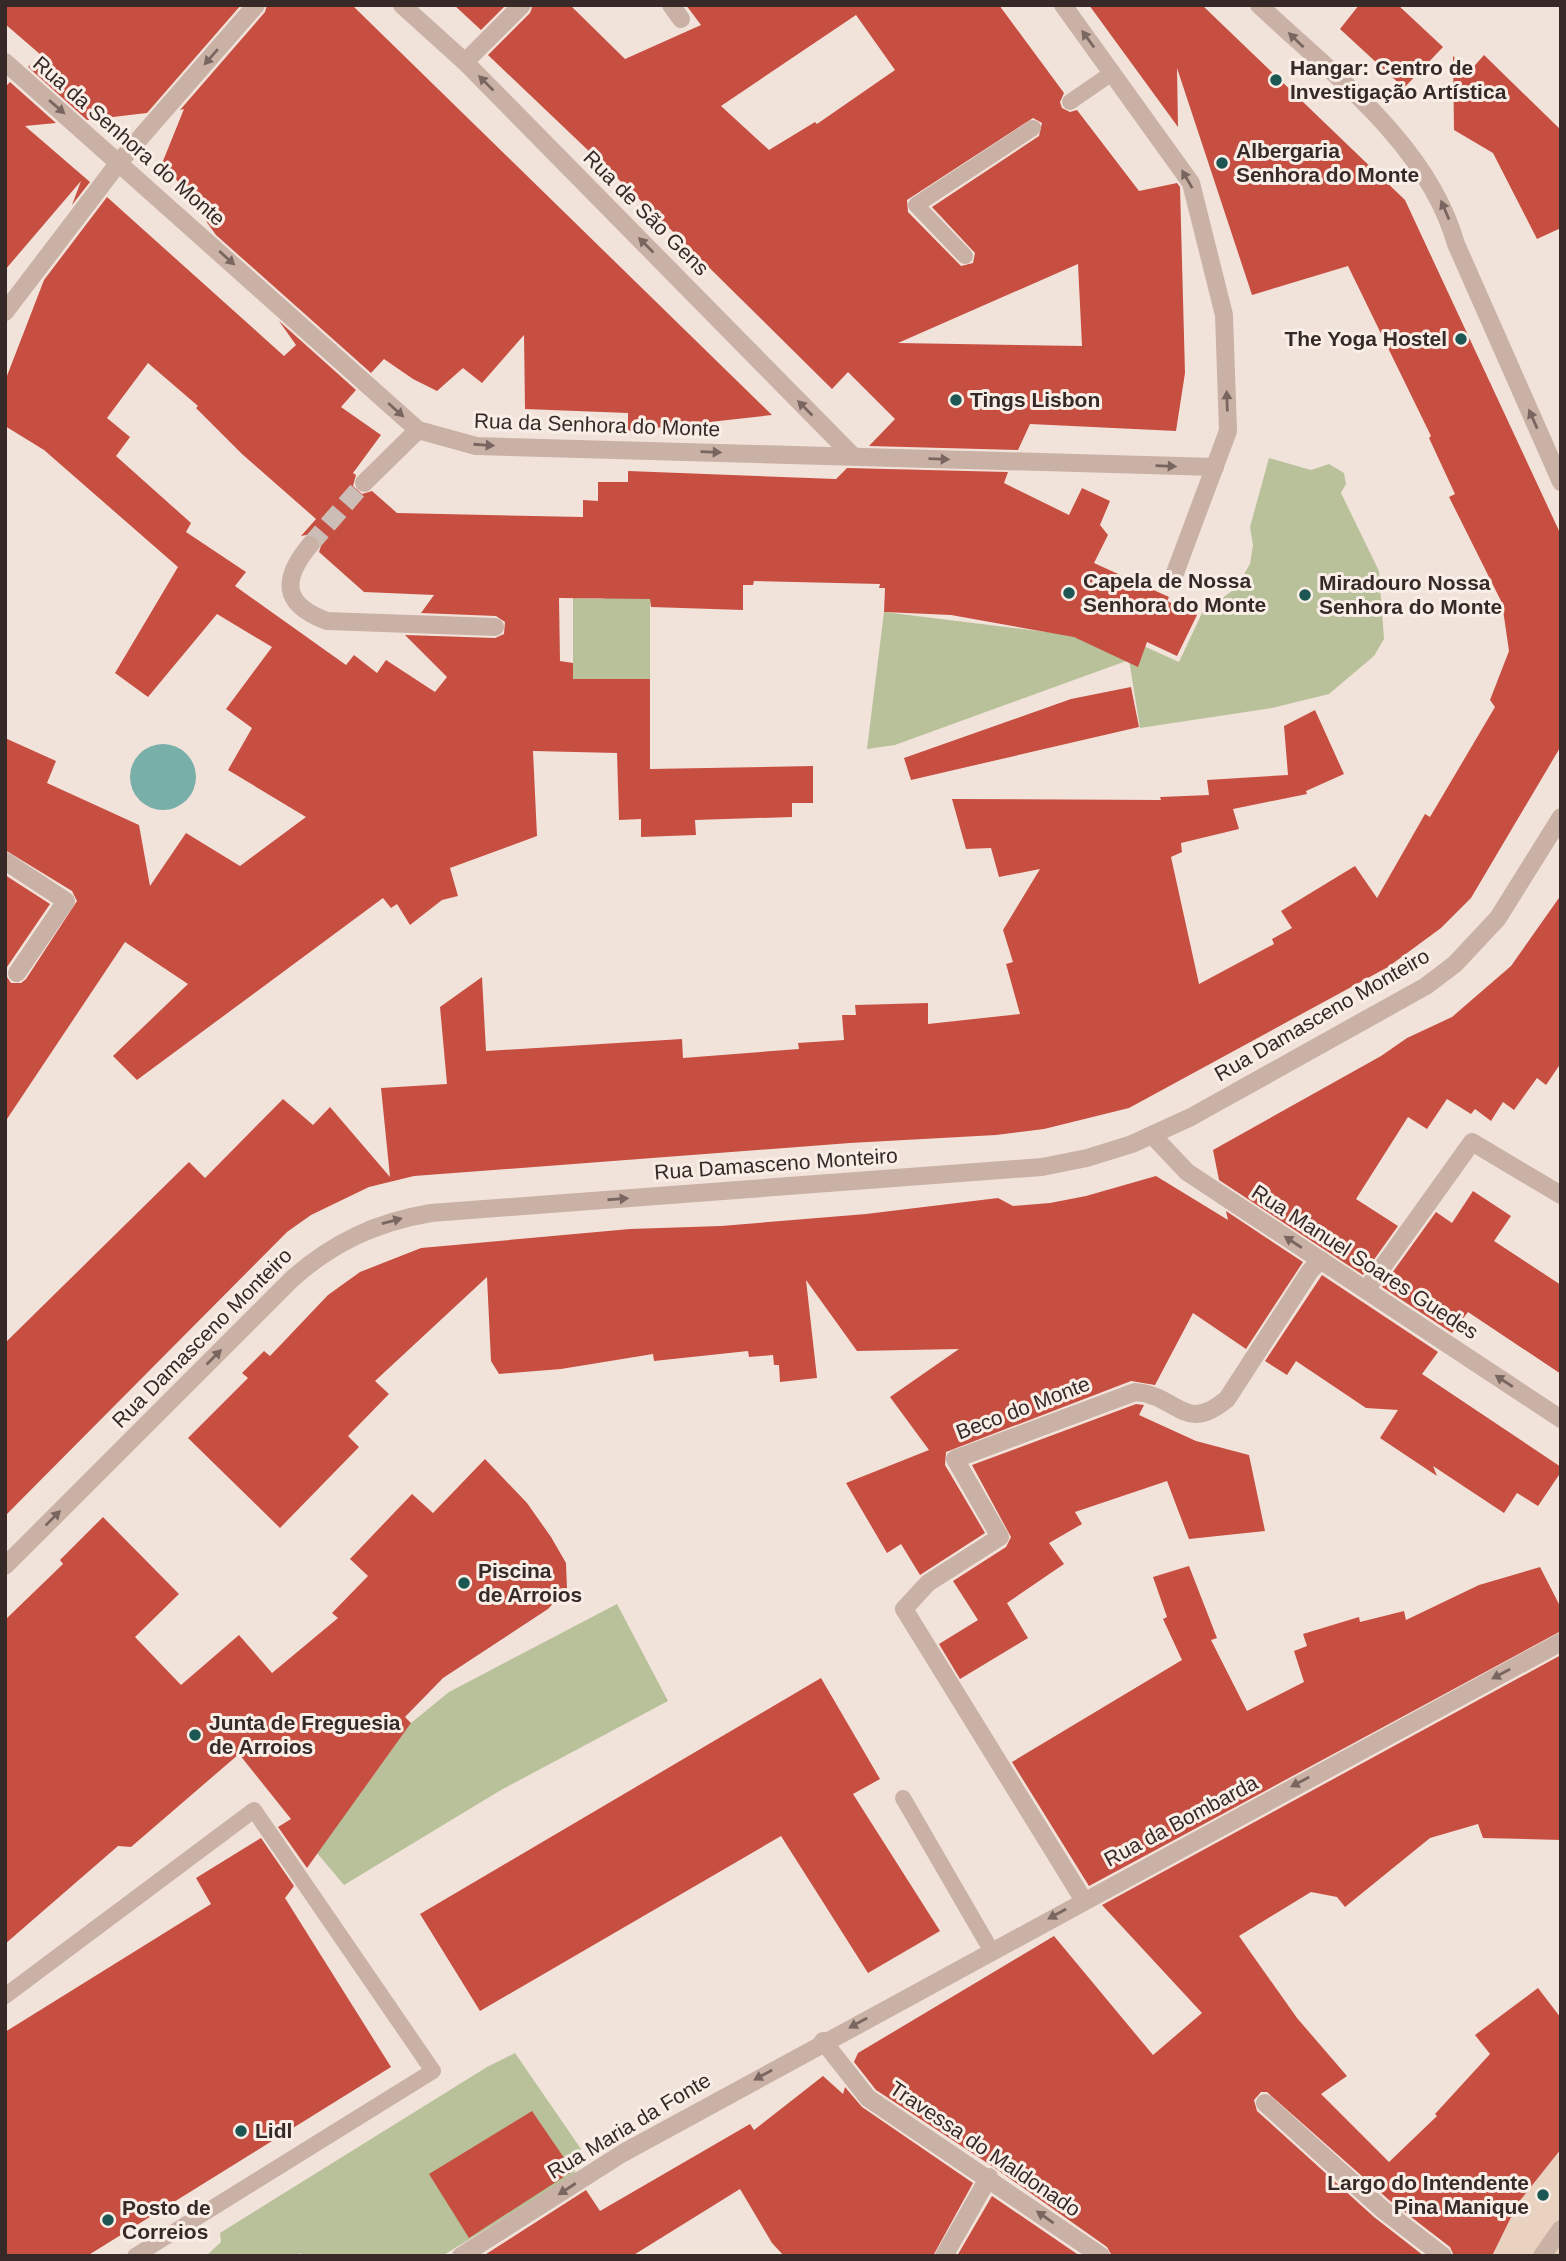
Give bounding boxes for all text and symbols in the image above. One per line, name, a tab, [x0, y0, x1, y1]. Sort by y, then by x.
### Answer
one-way arrow	[1081, 30, 1095, 48]
one-way arrow	[1288, 33, 1305, 49]
one-way arrow	[203, 48, 219, 66]
street label: Rua da Senhora do Monte	[29, 51, 230, 230]
place label: Hangar: Centro de Investigação Artística	[1290, 56, 1507, 103]
marker: Hangar: Centro de Investigação Artística	[1268, 72, 1284, 88]
one-way arrow	[478, 76, 495, 92]
one-way arrow	[48, 99, 66, 115]
place label: Albergaria Senhora do Monte	[1236, 139, 1419, 186]
street label: Rua de São Gens	[579, 145, 714, 280]
marker: Albergaria Senhora do Monte	[1214, 155, 1230, 171]
one-way arrow	[1181, 170, 1193, 189]
one-way arrow	[1439, 199, 1450, 220]
one-way arrow	[637, 237, 654, 254]
one-way arrow	[218, 249, 235, 265]
place label: The Yoga Hostel	[1284, 327, 1447, 350]
marker: The Yoga Hostel	[1453, 331, 1469, 347]
place label: Tings Lisbon	[970, 388, 1100, 411]
one-way arrow	[1221, 390, 1233, 412]
marker: Tings Lisbon	[948, 392, 964, 408]
one-way arrow	[797, 399, 814, 416]
one-way arrow	[387, 401, 404, 417]
street label: Rua da Senhora do Monte	[474, 409, 721, 440]
one-way arrow	[1527, 409, 1539, 429]
one-way arrow	[473, 440, 495, 451]
one-way arrow	[701, 447, 723, 458]
one-way arrow	[928, 453, 950, 465]
one-way arrow	[1155, 460, 1177, 472]
place label: Capela de Nossa Senhora do Monte	[1083, 569, 1266, 616]
place label: Miradouro Nossa Senhora do Monte	[1319, 571, 1502, 618]
marker: Capela de Nossa Senhora do Monte	[1061, 585, 1077, 601]
marker: Miradouro Nossa Senhora do Monte	[1297, 587, 1313, 603]
street label: Rua Damasceno Monteiro	[1210, 944, 1433, 1086]
street label: Rua Damasceno Monteiro	[653, 1144, 898, 1183]
street label: Rua Manuel Soares Guedes	[1248, 1180, 1483, 1343]
one-way arrow	[608, 1193, 630, 1204]
one-way arrow	[381, 1215, 403, 1226]
one-way arrow	[1284, 1236, 1303, 1249]
street label: Rua Damasceno Monteiro	[107, 1243, 296, 1432]
one-way arrow	[206, 1349, 222, 1365]
street label: Beco do Monte	[953, 1371, 1093, 1444]
one-way arrow	[1495, 1374, 1513, 1388]
one-way arrow	[45, 1510, 61, 1527]
place label: Piscina de Arroios	[478, 1559, 582, 1606]
marker: Piscina de Arroios	[456, 1575, 472, 1591]
one-way arrow	[1491, 1668, 1510, 1680]
place label: Junta de Freguesia de Arroios	[209, 1711, 401, 1758]
marker: Junta de Freguesia de Arroios	[187, 1727, 203, 1743]
street label: Rua da Bombarda	[1100, 1770, 1262, 1871]
one-way arrow	[1291, 1776, 1310, 1788]
one-way arrow	[1047, 1908, 1067, 1919]
one-way arrow	[848, 2017, 867, 2029]
street label: Rua Maria da Fonte	[543, 2068, 714, 2183]
one-way arrow	[754, 2069, 773, 2081]
street label: Travessa do Maldonado	[886, 2076, 1085, 2221]
place label: Lidl	[255, 2119, 292, 2142]
marker: Lidl	[233, 2123, 249, 2139]
place label: Largo do Intendente Pina Manique	[1327, 2171, 1529, 2218]
one-way arrow	[557, 2182, 576, 2195]
marker: Largo do Intendente Pina Manique	[1535, 2187, 1551, 2203]
place label: Posto de Correios	[122, 2196, 211, 2243]
one-way arrow	[1036, 2210, 1054, 2224]
marker: Posto de Correios	[100, 2212, 116, 2228]

